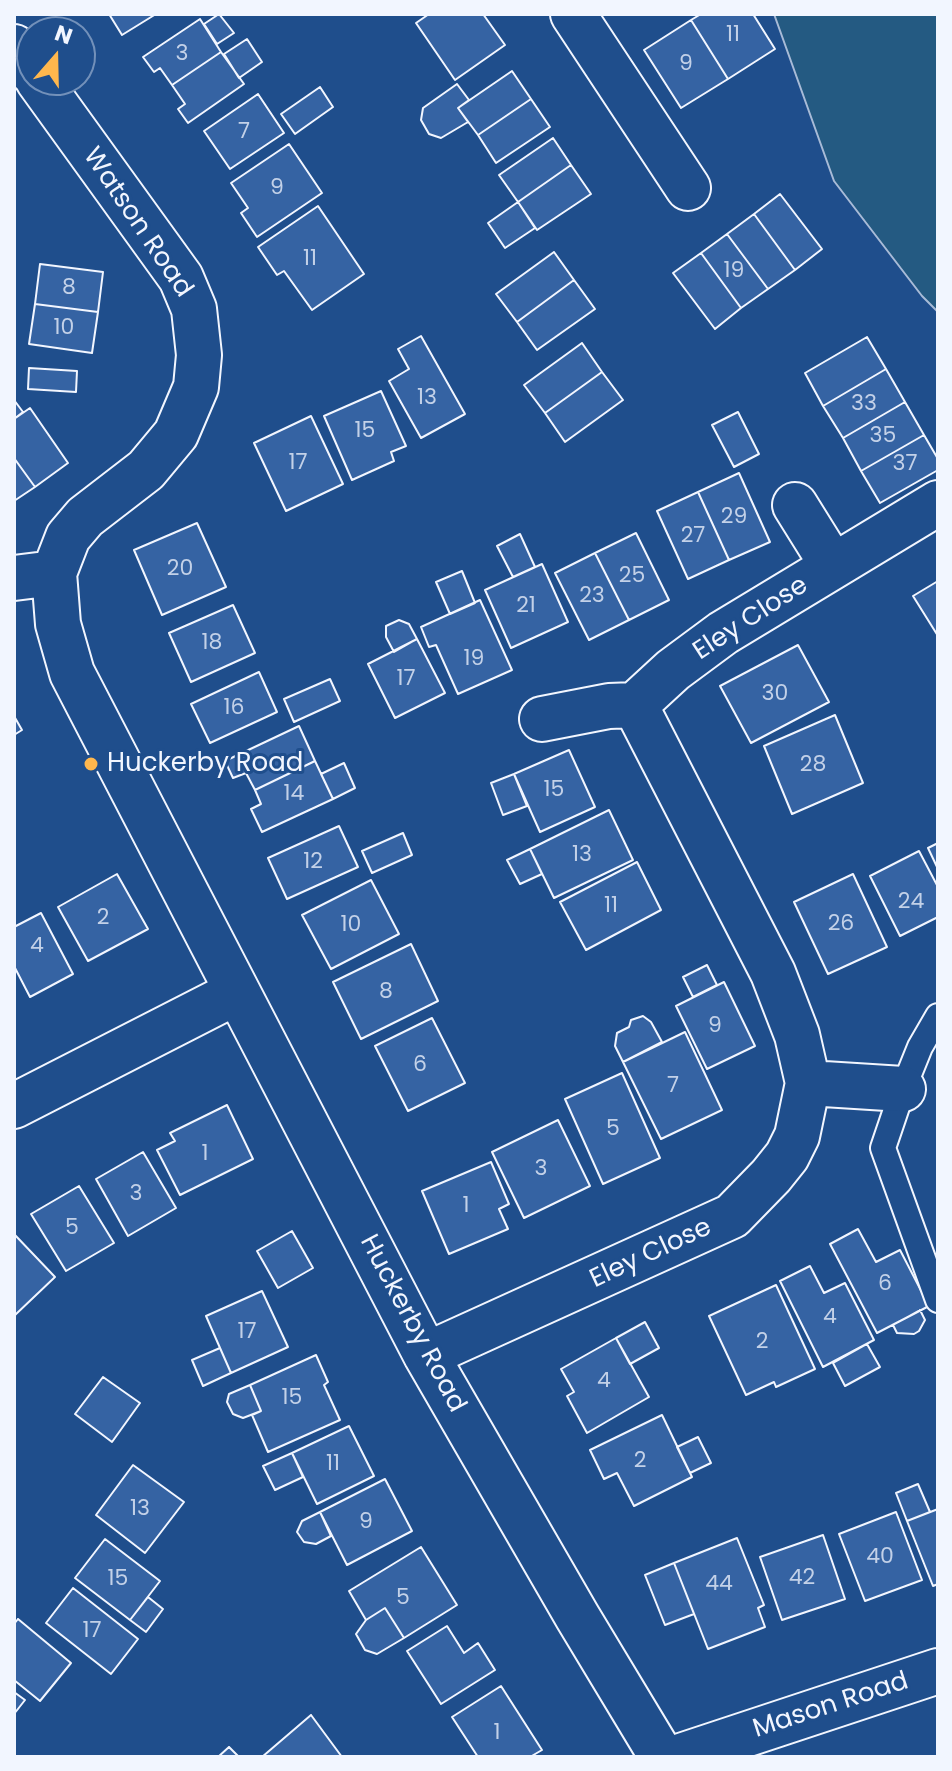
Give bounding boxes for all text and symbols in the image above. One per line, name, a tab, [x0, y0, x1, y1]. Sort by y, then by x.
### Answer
north arrow	[16, 16, 96, 96]
text: N	[51, 17, 77, 52]
house number: 11	[726, 22, 740, 48]
house number: 3	[176, 41, 188, 67]
house number: 9	[679, 51, 693, 77]
house number: 7	[238, 119, 250, 145]
street label: Watson Road	[75, 142, 199, 304]
house number: 9	[270, 175, 284, 201]
house number: 11	[303, 246, 317, 272]
house number: 19	[724, 258, 744, 284]
house number: 8	[62, 275, 76, 301]
house number: 10	[54, 315, 74, 341]
house number: 13	[417, 385, 437, 411]
house number: 33	[851, 391, 877, 417]
house number: 15	[355, 418, 375, 444]
house number: 35	[870, 423, 896, 449]
house number: 17	[288, 450, 308, 476]
house number: 37	[893, 451, 917, 477]
house number: 29	[721, 504, 747, 530]
house number: 27	[681, 523, 705, 549]
house number: 20	[167, 556, 193, 582]
house number: 25	[619, 563, 645, 589]
street label: Eley Close	[688, 570, 814, 668]
house number: 23	[579, 583, 605, 609]
house number: 21	[516, 593, 536, 619]
house number: 18	[202, 630, 222, 656]
house number: 19	[464, 646, 484, 672]
house number: 17	[396, 666, 416, 692]
house number: 30	[762, 681, 788, 707]
house number: 16	[223, 695, 245, 721]
place label: Huckerby Road	[107, 748, 303, 780]
house number: 28	[800, 752, 826, 778]
marker: Huckerby Road	[82, 755, 100, 773]
house number: 15	[544, 777, 564, 803]
house number: 14	[284, 781, 304, 807]
house number: 13	[572, 842, 592, 868]
house number: 12	[303, 849, 323, 875]
house number: 24	[898, 889, 924, 915]
house number: 11	[604, 893, 618, 919]
house number: 2	[97, 905, 109, 931]
house number: 26	[828, 911, 854, 937]
house number: 10	[341, 912, 361, 938]
house number: 4	[30, 933, 44, 959]
house number: 8	[379, 979, 393, 1005]
house number: 9	[708, 1013, 722, 1039]
house number: 6	[413, 1052, 427, 1078]
house number: 7	[667, 1073, 679, 1099]
house number: 5	[606, 1116, 620, 1142]
house number: 1	[201, 1141, 209, 1167]
house number: 3	[535, 1156, 547, 1182]
house number: 3	[130, 1181, 142, 1207]
house number: 1	[462, 1193, 470, 1219]
street label: Eley Close	[585, 1212, 717, 1296]
house number: 5	[65, 1215, 79, 1241]
street label: Huckerby Road	[352, 1230, 472, 1418]
house number: 6	[878, 1271, 892, 1297]
house number: 4	[823, 1304, 837, 1330]
house number: 17	[237, 1319, 257, 1345]
house number: 2	[756, 1329, 768, 1355]
house number: 4	[597, 1368, 611, 1394]
house number: 15	[282, 1385, 302, 1411]
house number: 2	[634, 1448, 646, 1474]
house number: 11	[326, 1451, 340, 1477]
house number: 13	[130, 1496, 150, 1522]
house number: 9	[359, 1509, 373, 1535]
house number: 40	[866, 1544, 894, 1570]
house number: 42	[789, 1565, 815, 1591]
house number: 15	[108, 1566, 128, 1592]
house number: 44	[705, 1571, 733, 1597]
house number: 5	[396, 1585, 410, 1611]
house number: 17	[82, 1618, 102, 1644]
street label: Mason Road	[749, 1666, 913, 1746]
house number: 1	[493, 1720, 501, 1746]

